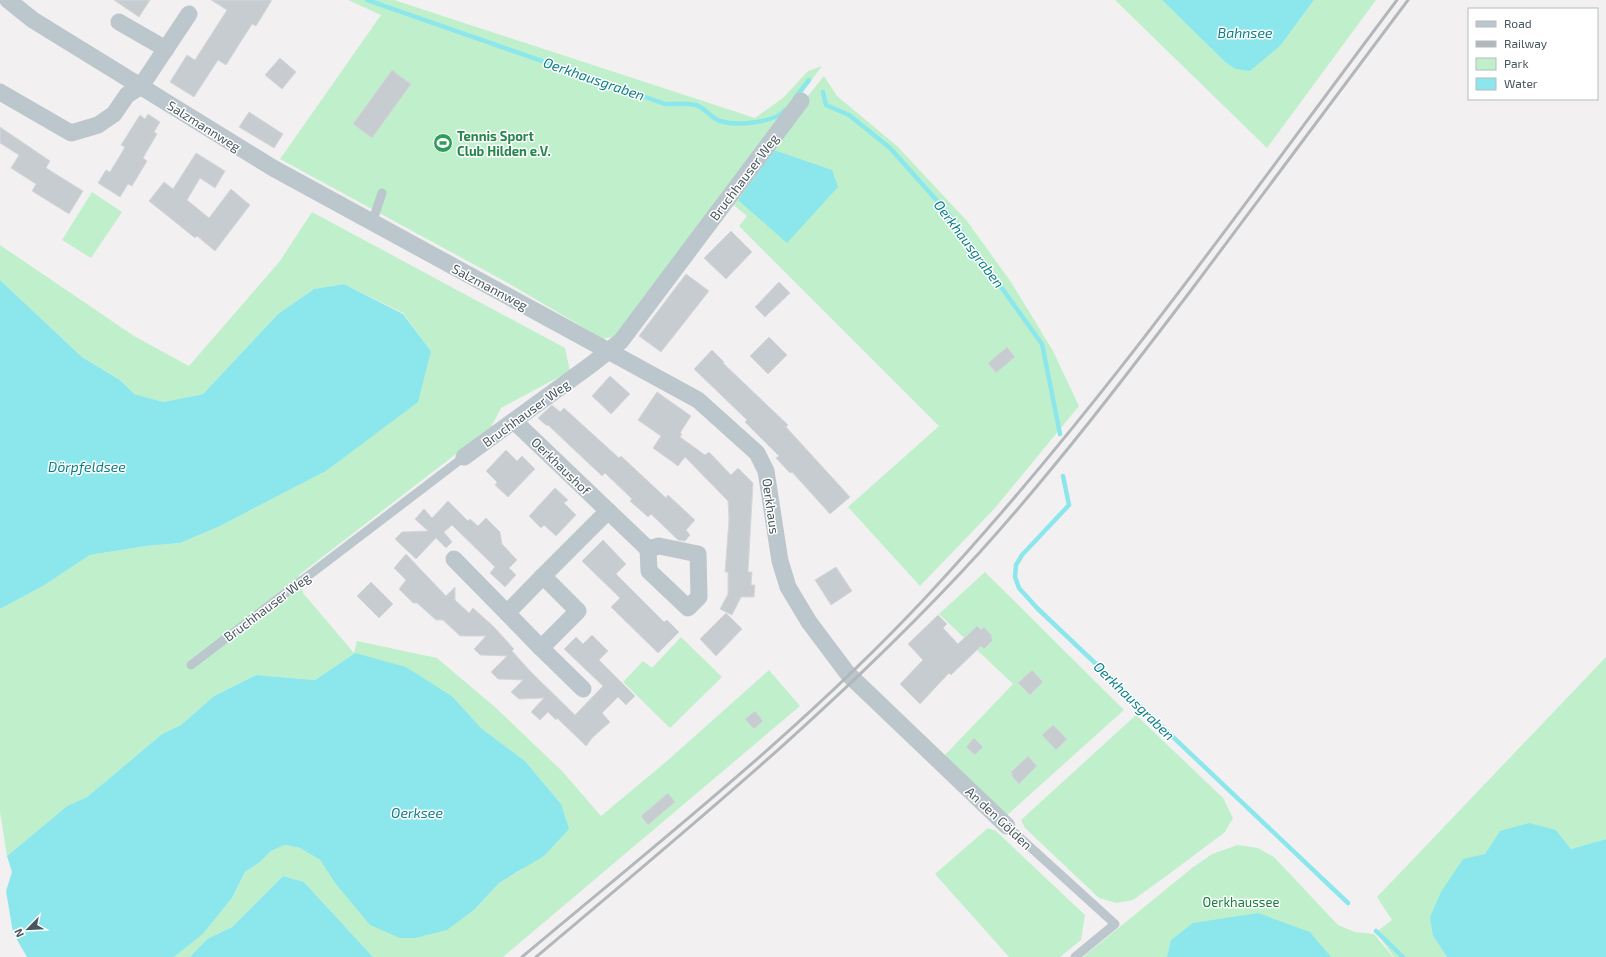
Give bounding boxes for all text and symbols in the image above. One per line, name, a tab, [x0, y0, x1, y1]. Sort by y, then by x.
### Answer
legend	[1468, 8, 1598, 100]
text: Road	[1504, 16, 1532, 30]
water label: Bahnsee	[1218, 24, 1273, 41]
text: Railway	[1504, 36, 1548, 50]
water label: Oerkhausgraben	[541, 53, 647, 104]
text: Park	[1504, 56, 1529, 70]
text: Water	[1504, 76, 1538, 90]
street label: Salzmannweg	[164, 97, 244, 155]
place label: Tennis Sport Club Hilden e.V.	[457, 128, 551, 159]
street label: Bruchhauser Weg	[706, 131, 782, 223]
sports icon: Tennis Sport Club Hilden e.V.	[432, 132, 454, 154]
water label: Oerkhausgraben	[931, 196, 1008, 291]
street label: Salzmannweg	[449, 260, 531, 314]
street label: Bruchhauser Weg	[479, 376, 573, 450]
street label: Oerkhaushof	[528, 434, 595, 499]
water label: Dörpfeldsee	[48, 458, 126, 475]
street label: Oerkhaus	[759, 477, 783, 535]
street label: Bruchhauser Weg	[221, 569, 313, 645]
water label: Oerkhausgraben	[1090, 658, 1178, 744]
street label: An den Gölden	[963, 783, 1035, 853]
water label: Oerksee	[391, 804, 443, 821]
park label: Oerkhaussee	[1203, 894, 1279, 910]
north arrow	[8, 909, 48, 949]
text: N	[11, 927, 26, 940]

